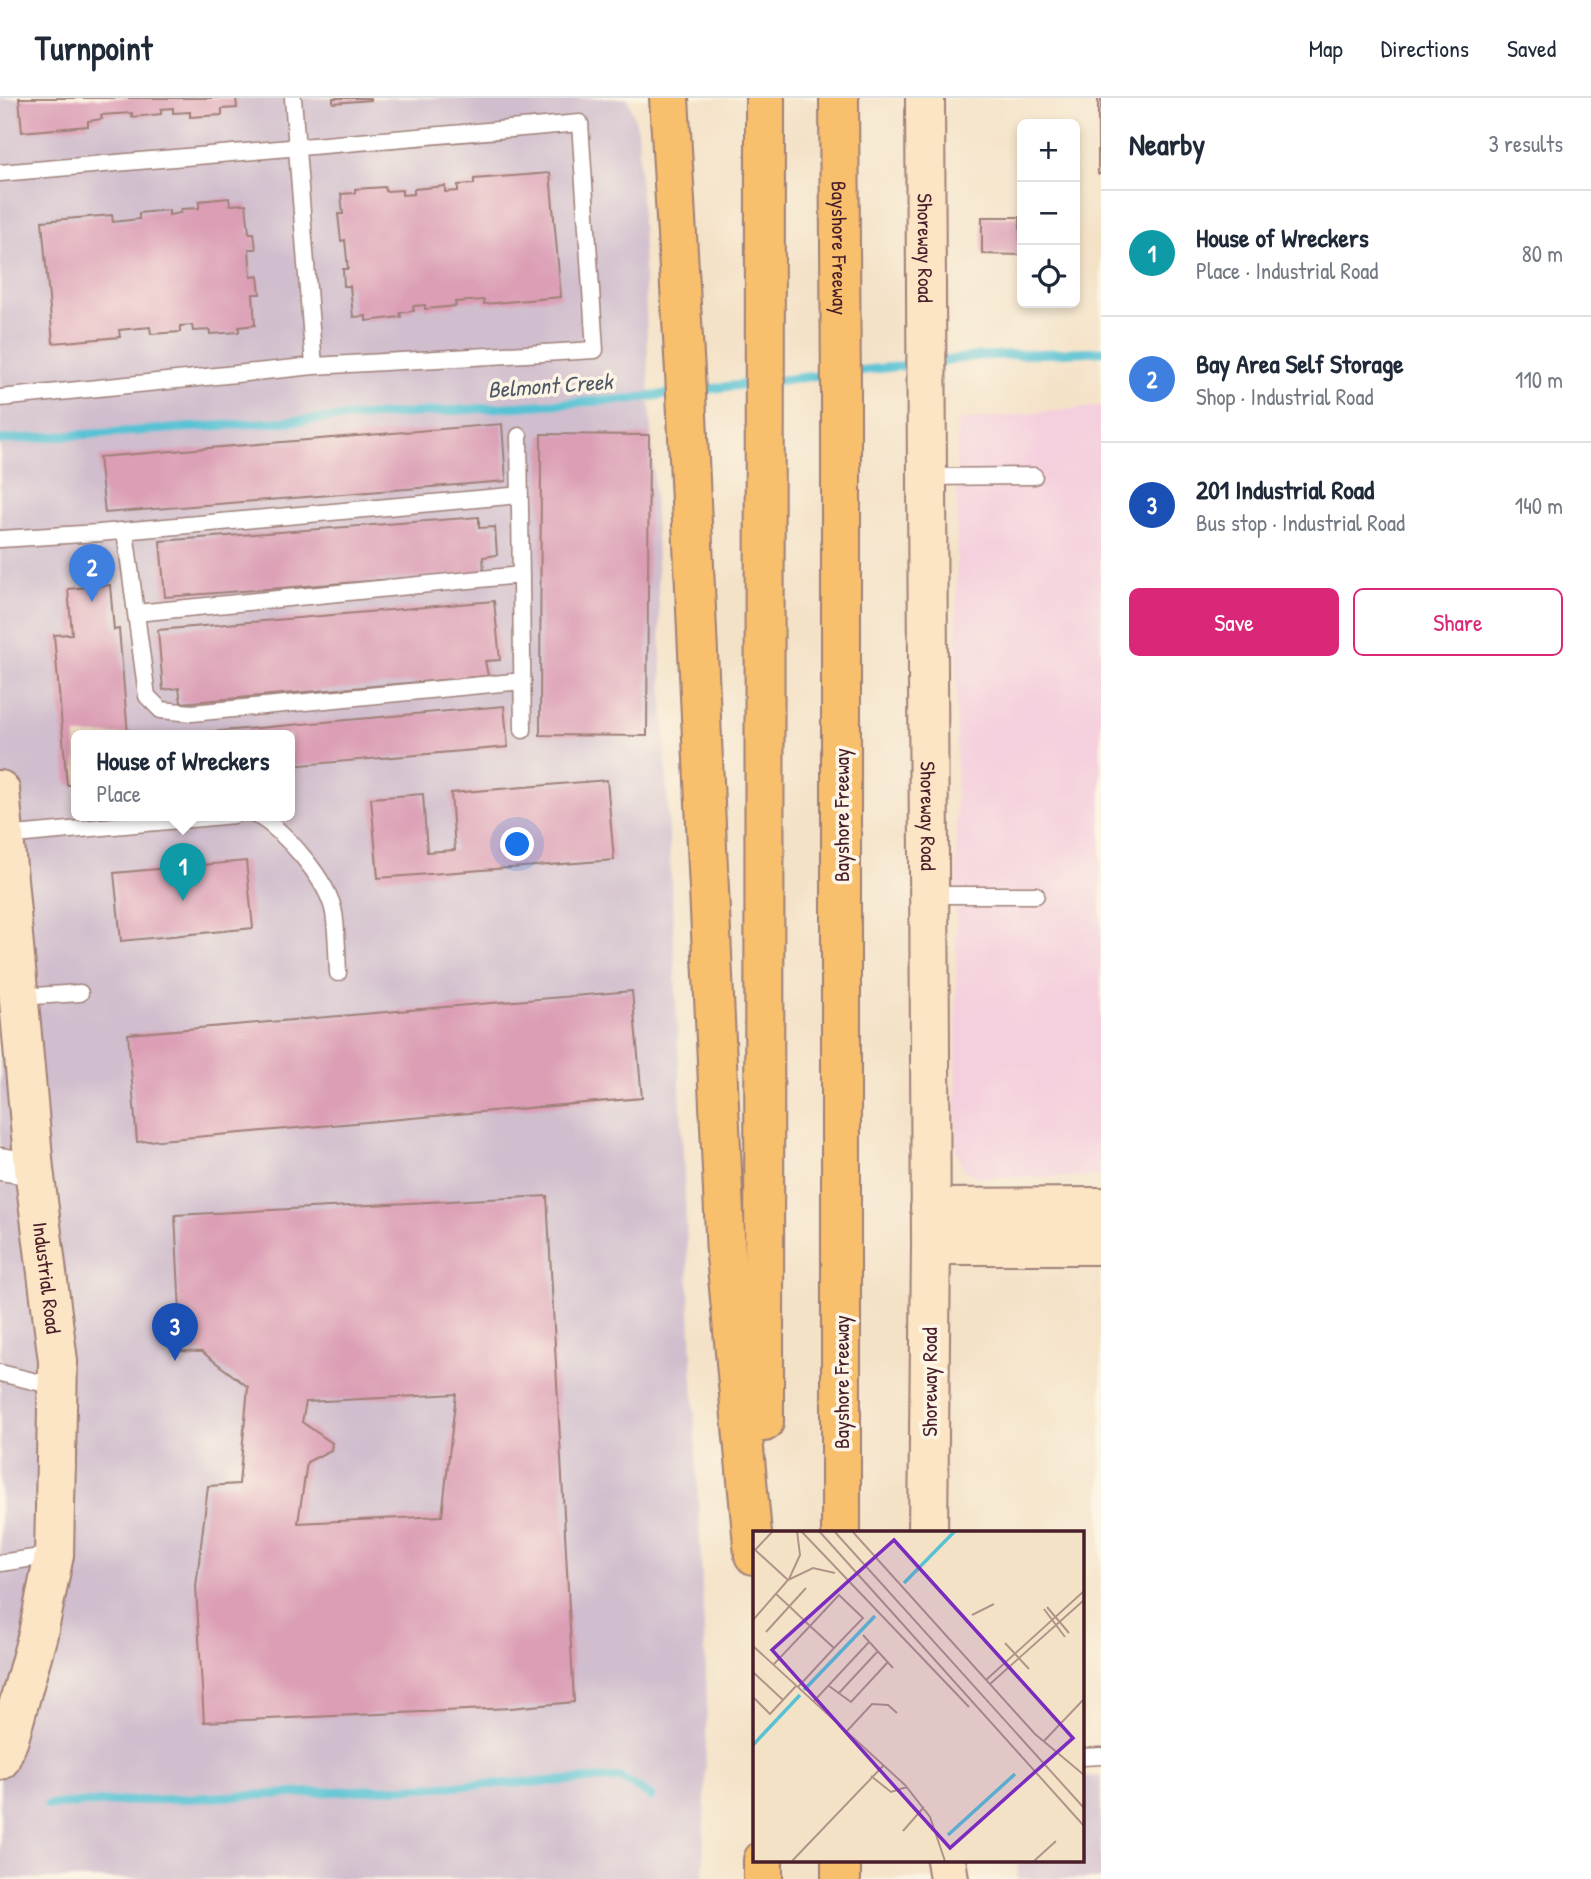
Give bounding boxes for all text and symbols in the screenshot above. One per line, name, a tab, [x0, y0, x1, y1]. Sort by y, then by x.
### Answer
text: Turnpoint	[35, 26, 152, 70]
text: Map	[1309, 32, 1343, 64]
text: Directions	[1381, 32, 1469, 64]
text: Saved	[1507, 32, 1556, 64]
map controls	[1017, 119, 1080, 308]
button: +	[1017, 119, 1080, 182]
text: Nearby	[1129, 124, 1205, 164]
text: 3 results	[1488, 128, 1563, 159]
street label: Bayshore Freeway	[825, 181, 855, 315]
button: −	[1017, 182, 1080, 245]
street label: Shoreway Road	[911, 193, 941, 303]
text: House of Wreckers	[1196, 220, 1369, 255]
text: 1	[1148, 238, 1156, 269]
text: 80 m	[1522, 238, 1563, 269]
button: locate	[1017, 245, 1080, 308]
text: Place · Industrial Road	[1196, 255, 1378, 286]
text: Bay Area Self Storage	[1196, 346, 1404, 381]
text: 2	[1147, 364, 1157, 395]
text: 110 m	[1515, 364, 1563, 395]
water label: Belmont Creek	[487, 365, 616, 405]
text: Shop · Industrial Road	[1196, 381, 1373, 412]
text: 201 Industrial Road	[1196, 472, 1374, 507]
text: 3	[1147, 490, 1157, 521]
text: 140 m	[1515, 490, 1563, 521]
text: Bus stop · Industrial Road	[1196, 507, 1405, 538]
pin: 2	[69, 544, 115, 602]
button: Save	[1129, 588, 1339, 656]
button: Share	[1353, 588, 1563, 656]
popup	[71, 730, 295, 821]
text: House of Wreckers	[97, 743, 269, 778]
street label: Bayshore Freeway	[827, 748, 856, 882]
street label: Shoreway Road	[914, 761, 944, 871]
text: Place	[97, 778, 141, 809]
your location	[500, 827, 534, 861]
pin: 1	[160, 843, 206, 901]
street label: Industrial Road	[26, 1220, 69, 1335]
pin: 3	[152, 1303, 198, 1361]
street label: Bayshore Freeway	[827, 1315, 856, 1449]
street label: Shoreway Road	[915, 1327, 944, 1437]
inset map	[753, 1531, 1084, 1862]

